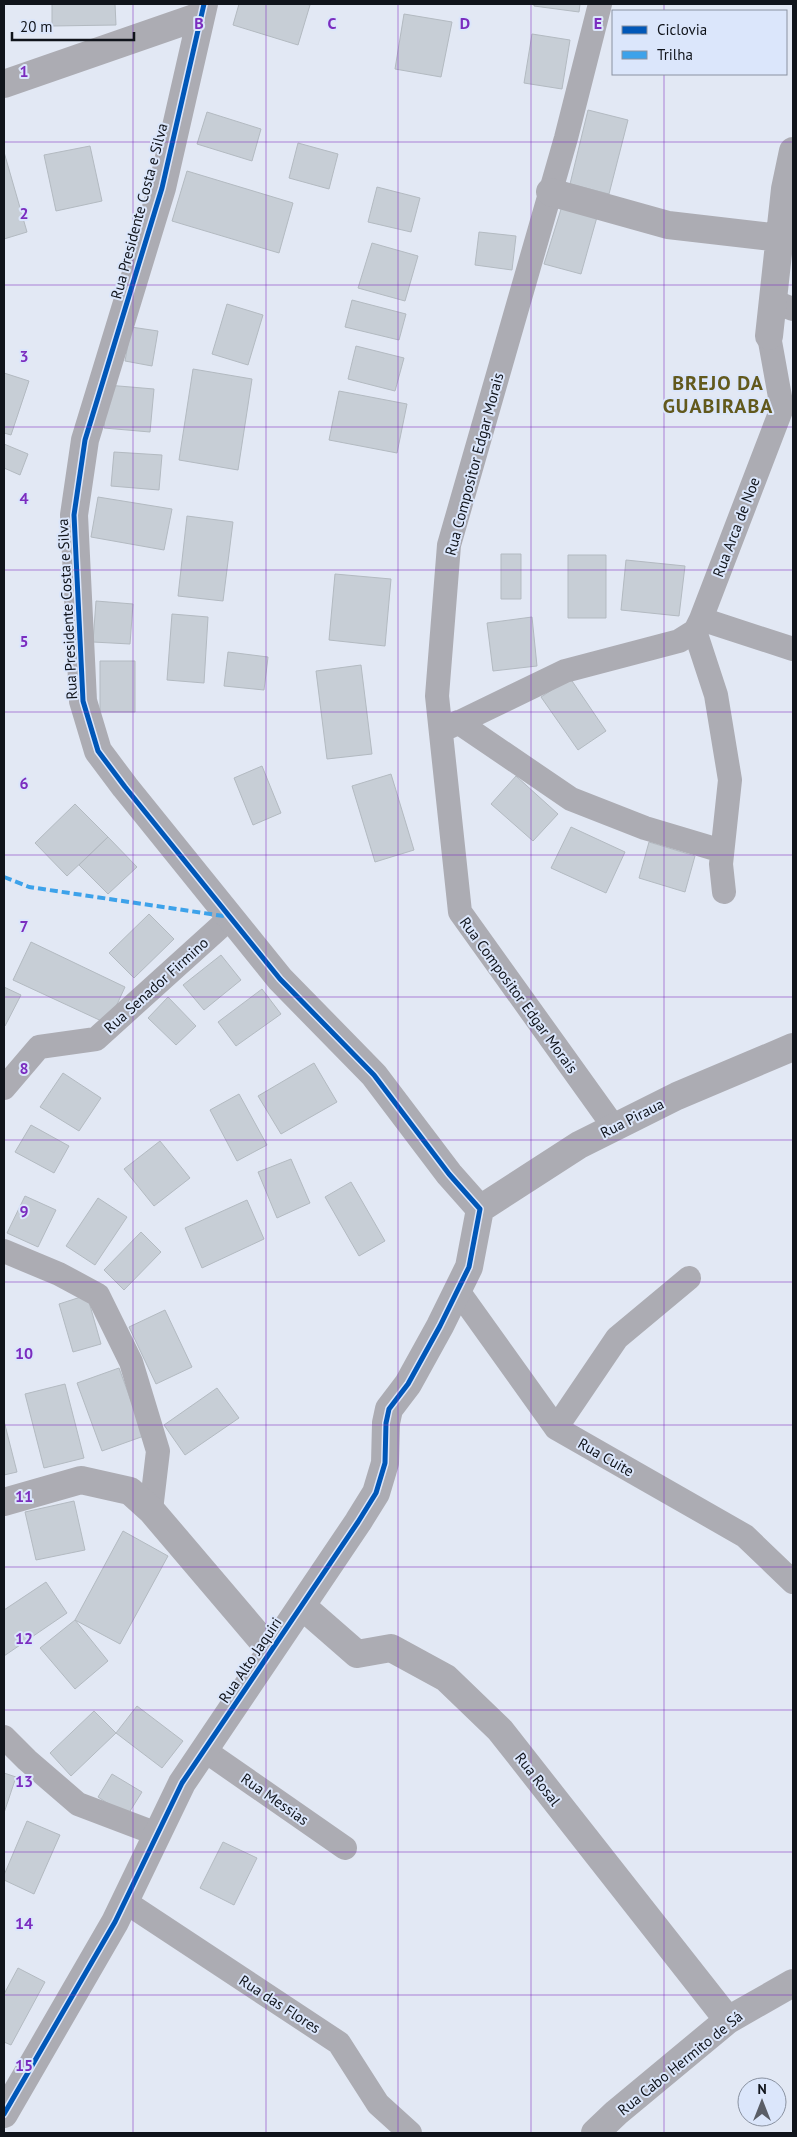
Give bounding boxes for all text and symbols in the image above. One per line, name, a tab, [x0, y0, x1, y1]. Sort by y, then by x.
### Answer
scale bar	[12, 10, 135, 42]
legend	[612, 10, 787, 75]
text: B	[194, 13, 204, 33]
text: C	[328, 13, 337, 33]
text: D	[460, 13, 470, 33]
text: E	[594, 13, 602, 33]
text: 20 m	[20, 17, 53, 36]
text: Ciclovia	[657, 20, 707, 39]
text: Trilha	[657, 45, 693, 64]
text: 1	[19, 61, 29, 81]
street label: Rua Presidente Costa e Silva	[106, 121, 172, 301]
text: 2	[19, 203, 29, 223]
text: 3	[19, 346, 29, 366]
street label: Rua Compositor Edgar Morais	[440, 370, 508, 558]
district label: BREJO DA GUABIRABA	[663, 370, 773, 419]
street label: Rua Arca de Noe	[708, 474, 764, 580]
text: 4	[19, 488, 29, 508]
street label: Rua Presidente Costa e Silva	[53, 518, 81, 700]
text: 5	[19, 631, 29, 651]
text: 6	[19, 773, 29, 793]
street label: Rua Compositor Edgar Morais	[456, 913, 582, 1077]
text: 7	[19, 916, 29, 936]
street label: Rua Senador Firmino	[100, 933, 212, 1037]
text: 8	[19, 1058, 29, 1078]
street label: Rua Piraua	[597, 1094, 667, 1142]
text: 9	[19, 1201, 29, 1221]
text: 10	[15, 1343, 33, 1363]
street label: Rua Cuite	[575, 1433, 637, 1481]
text: 11	[15, 1486, 33, 1506]
street label: Rua Alto Jaquiri	[214, 1614, 286, 1706]
text: 12	[15, 1628, 33, 1648]
street label: Rua Rosal	[511, 1748, 565, 1810]
street label: Rua Messias	[238, 1769, 312, 1829]
text: 13	[15, 1771, 33, 1791]
text: 14	[15, 1913, 33, 1933]
street label: Rua das Flores	[236, 1971, 324, 2037]
street label: Rua Cabo Hermito de Sá	[614, 2007, 746, 2119]
text: 15	[15, 2055, 33, 2075]
north arrow	[737, 2077, 787, 2127]
text: N	[757, 2080, 767, 2098]

